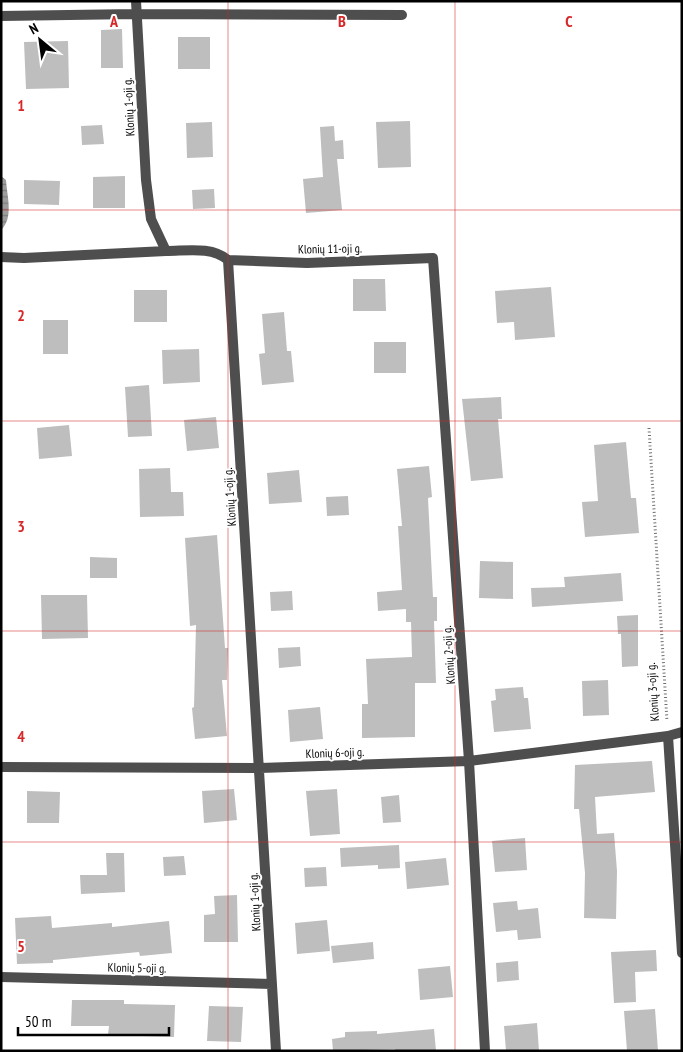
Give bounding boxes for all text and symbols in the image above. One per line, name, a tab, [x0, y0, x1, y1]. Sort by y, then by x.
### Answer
text: A	[109, 11, 119, 31]
text: B	[338, 11, 346, 31]
text: C	[565, 11, 573, 31]
north arrow	[15, 15, 65, 65]
text: N	[26, 19, 41, 38]
street label: Klonių 1-oji g.	[119, 77, 138, 137]
text: 1	[17, 95, 25, 115]
street label: Klonių 11-oji g.	[298, 240, 362, 257]
text: 2	[17, 305, 25, 325]
street label: Klonių 1-oji g.	[220, 467, 239, 527]
text: 3	[17, 516, 25, 536]
street label: Klonių 2-oji g.	[439, 625, 458, 685]
street label: Klonių 3-oji g.	[643, 662, 662, 722]
text: 4	[17, 726, 25, 746]
street label: Klonių 6-oji g.	[305, 744, 365, 761]
street label: Klonių 1-oji g.	[245, 872, 264, 932]
text: 5	[17, 936, 25, 956]
street label: Klonių 5-oji g.	[108, 959, 166, 976]
scale bar	[18, 1004, 169, 1036]
text: 50 m	[25, 1012, 51, 1031]

